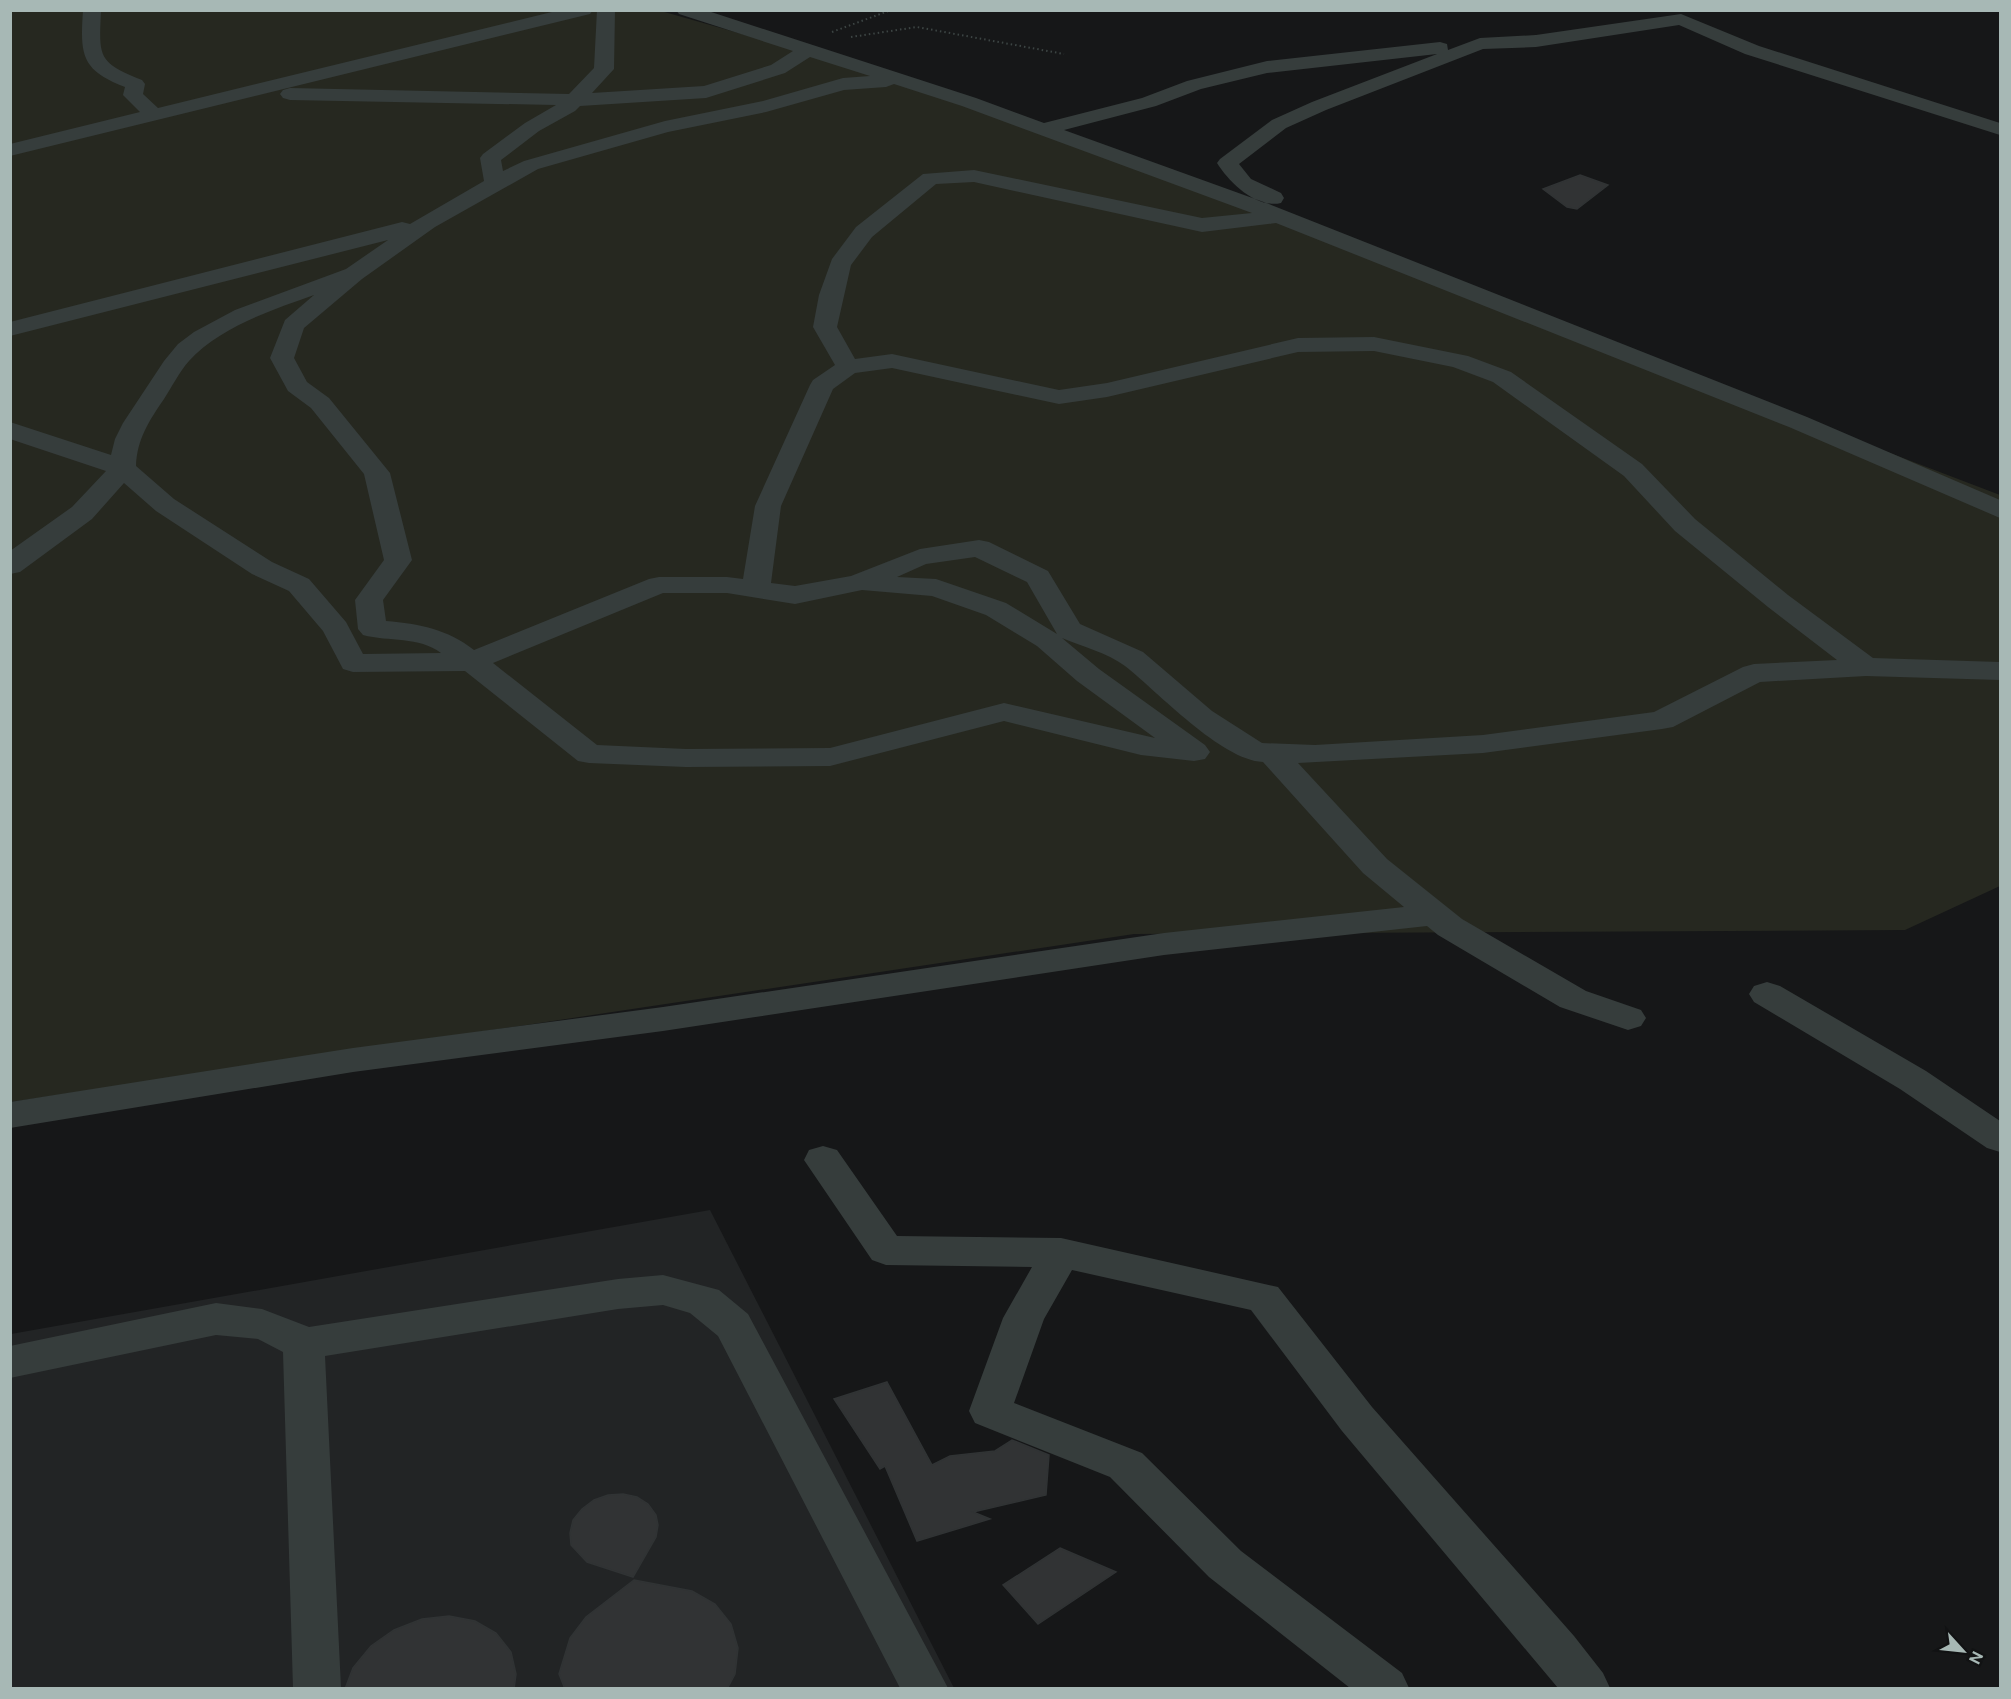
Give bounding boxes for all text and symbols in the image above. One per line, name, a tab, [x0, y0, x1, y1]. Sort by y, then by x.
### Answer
north arrow	[1933, 1621, 1993, 1681]
text: N	[1964, 1648, 1988, 1668]

